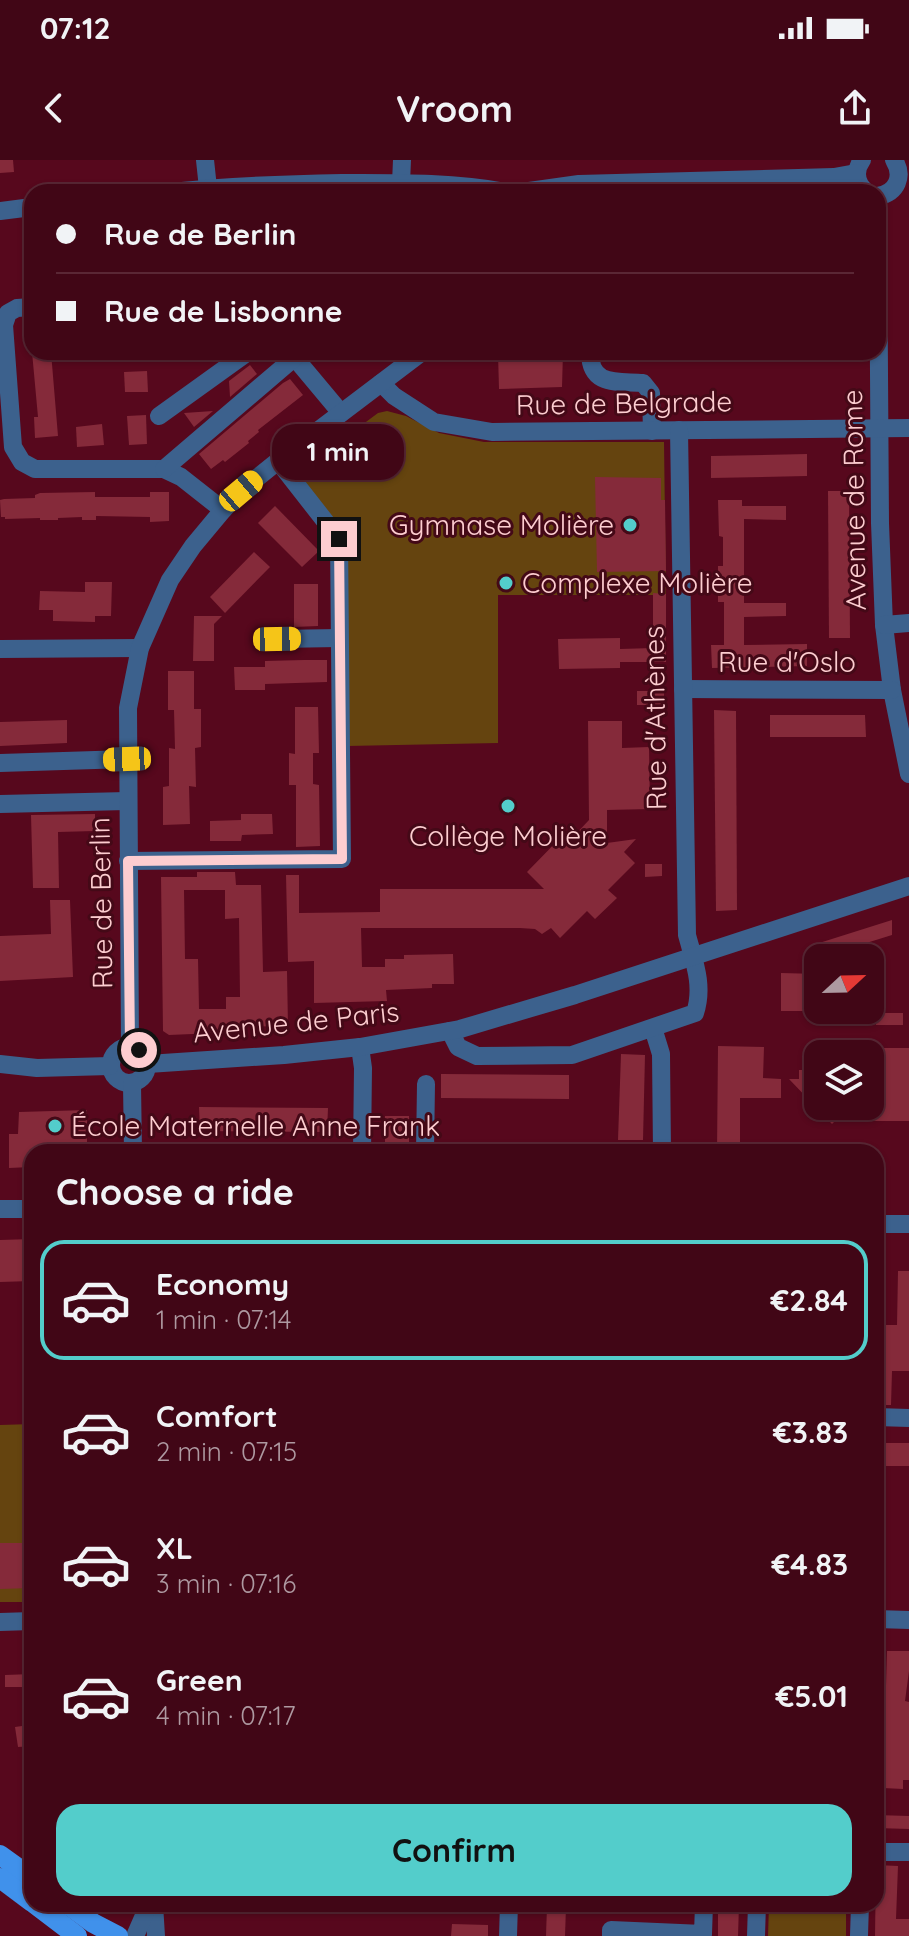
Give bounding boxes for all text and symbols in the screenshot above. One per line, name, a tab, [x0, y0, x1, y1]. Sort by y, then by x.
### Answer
text: 07:12	[40, 9, 111, 47]
icon: back	[32, 86, 76, 130]
text: Vroom	[396, 86, 513, 131]
icon: share	[833, 86, 877, 130]
text: Rue de Berlin	[104, 215, 296, 253]
text: Rue de Lisbonne	[104, 292, 342, 330]
street label: Rue de Belgrade	[516, 383, 732, 422]
street label: Avenue de Rome	[834, 389, 873, 611]
callout: 1 min	[273, 423, 405, 479]
text: 1 min	[307, 435, 370, 468]
car	[215, 466, 267, 516]
place label: Gymnase Molière	[389, 507, 614, 542]
marker: Gymnase Molière	[621, 516, 639, 534]
route end	[321, 521, 357, 557]
place label: Complexe Molière	[522, 565, 752, 600]
marker: Complexe Molière	[497, 574, 515, 592]
street label: Rue d'Athènes	[635, 625, 674, 811]
car	[253, 627, 301, 651]
street label: Rue d'Oslo	[718, 644, 856, 679]
car	[103, 746, 151, 772]
marker: Collège Molière	[499, 797, 517, 815]
street label: Rue de Berlin	[82, 817, 119, 989]
place label: Collège Molière	[409, 818, 607, 853]
north arrow	[804, 944, 884, 1024]
map controls	[804, 944, 884, 1120]
street label: Avenue de Paris	[191, 993, 401, 1050]
route start	[121, 1032, 157, 1068]
button: layers	[804, 1040, 884, 1120]
place label: École Maternelle Anne Frank	[71, 1108, 440, 1143]
marker: École Maternelle Anne Frank	[46, 1117, 64, 1135]
text: Choose a ride	[56, 1169, 294, 1214]
icon: car	[60, 1264, 132, 1336]
text: Economy	[156, 1265, 289, 1303]
text: €2.84	[771, 1281, 848, 1319]
text: 1 min · 07:14	[156, 1303, 291, 1336]
icon: car	[60, 1396, 132, 1468]
text: Comfort	[156, 1397, 277, 1435]
text: €3.83	[773, 1413, 848, 1451]
text: 2 min · 07:15	[156, 1435, 297, 1468]
icon: car	[60, 1528, 132, 1600]
text: XL	[156, 1529, 193, 1567]
text: €4.83	[772, 1545, 848, 1583]
text: 3 min · 07:16	[156, 1567, 296, 1600]
icon: car	[60, 1660, 132, 1732]
text: Green	[156, 1661, 243, 1699]
text: €5.01	[776, 1677, 848, 1715]
text: 4 min · 07:17	[156, 1699, 296, 1732]
button: Confirm	[56, 1804, 852, 1896]

